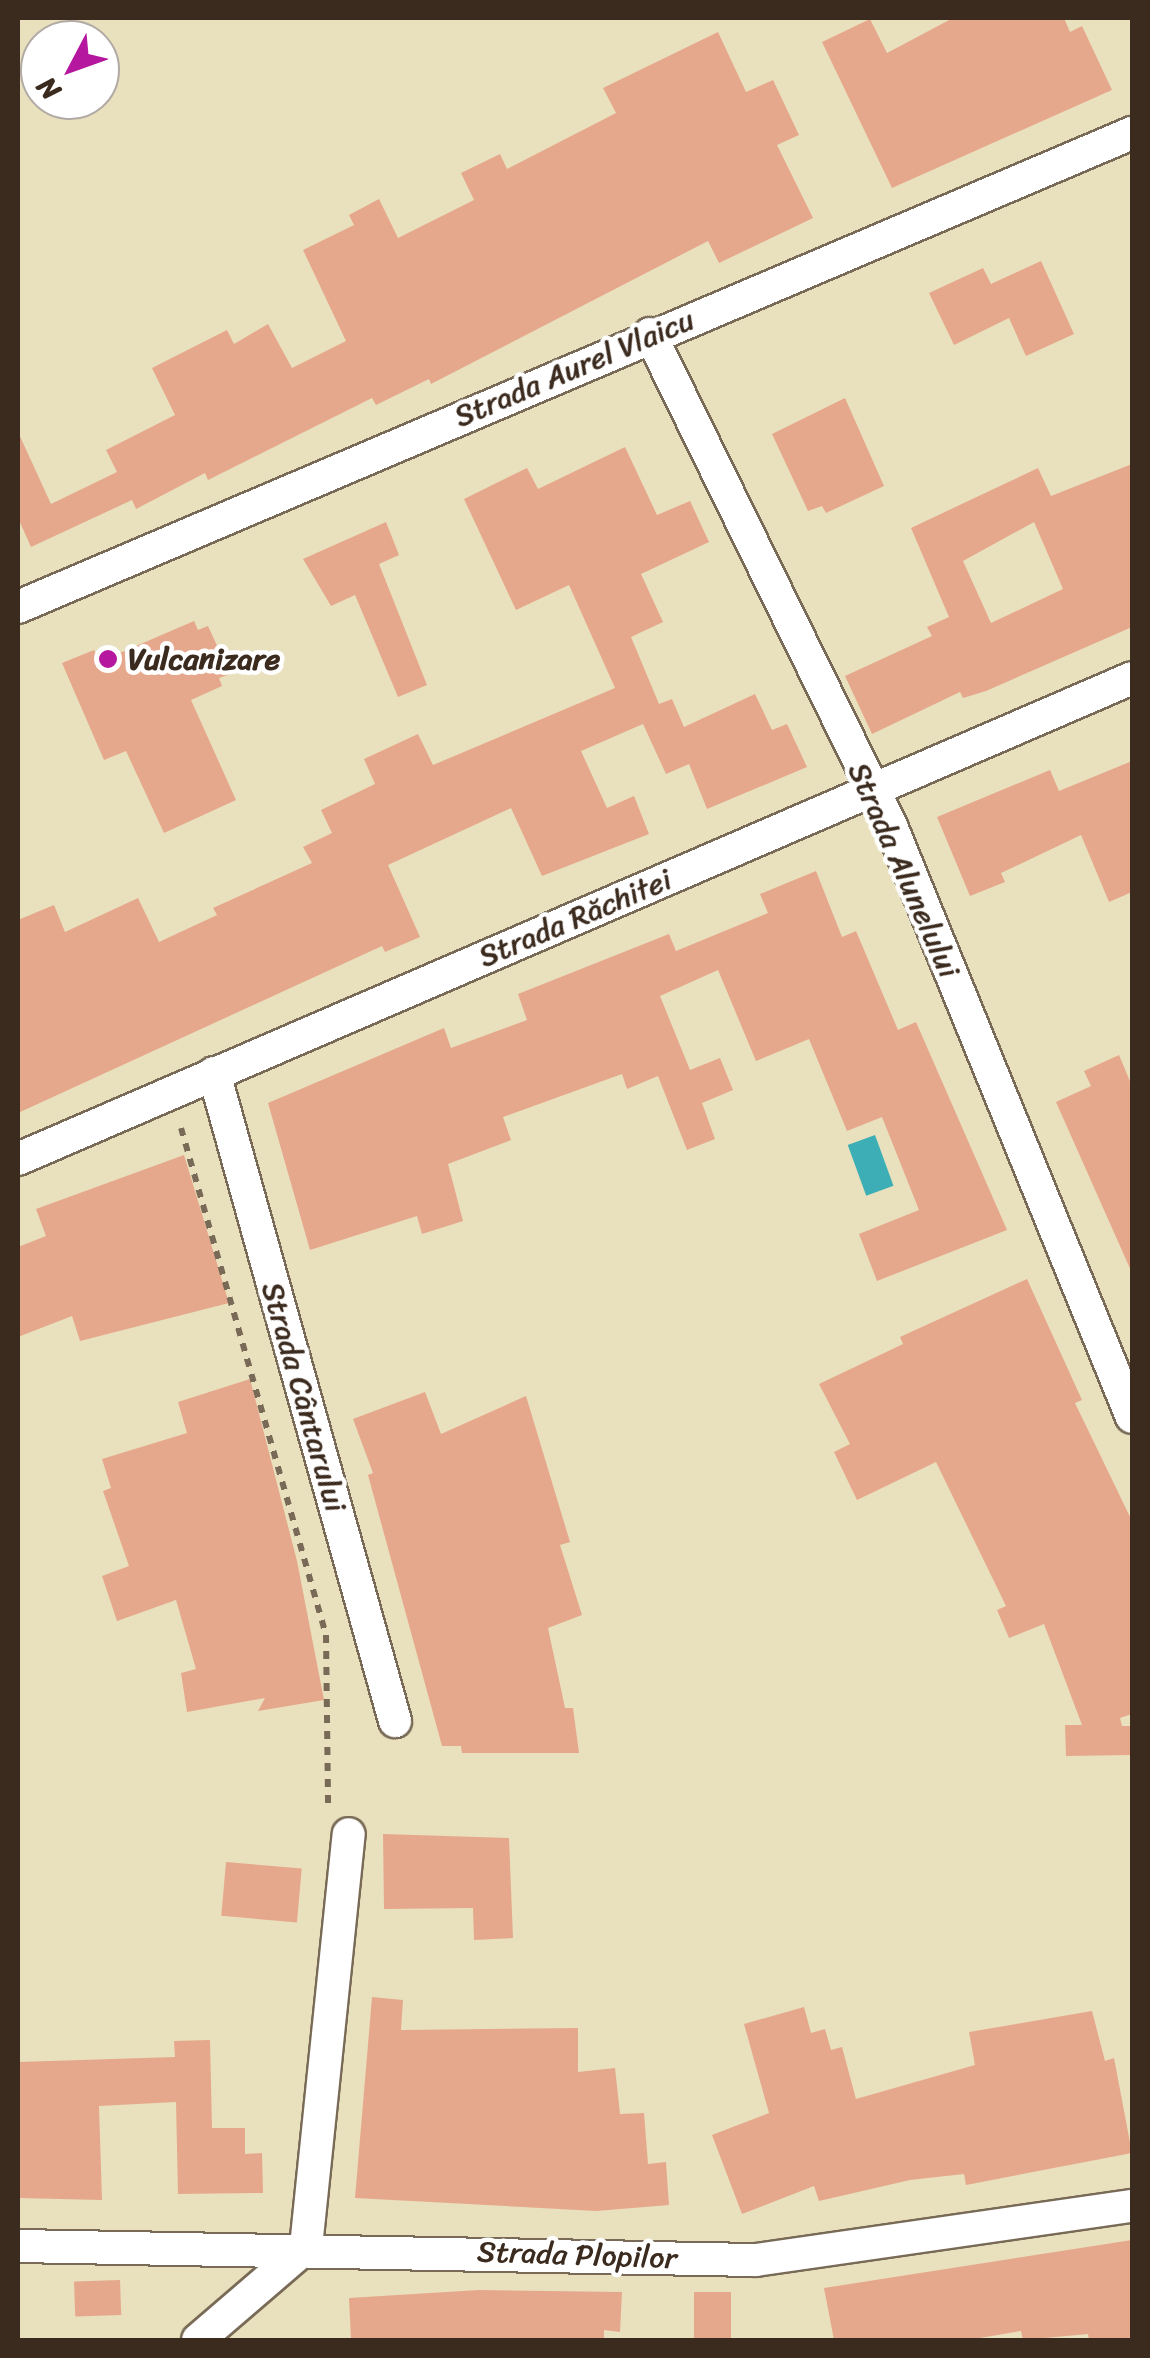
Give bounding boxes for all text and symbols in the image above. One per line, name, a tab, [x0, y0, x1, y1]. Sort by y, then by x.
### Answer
north arrow	[20, 20, 120, 120]
text: N	[24, 65, 73, 112]
street label: Strada Aurel Vlaicu	[448, 301, 700, 435]
place label: Vulcanizare	[128, 641, 280, 677]
marker: Vulcanizare	[97, 648, 119, 670]
street label: Strada Alunelului	[840, 757, 968, 983]
street label: Strada Răchitei	[473, 861, 677, 975]
street label: Strada Cântarului	[254, 1278, 354, 1516]
street label: Strada Plopilor	[477, 2234, 677, 2276]

